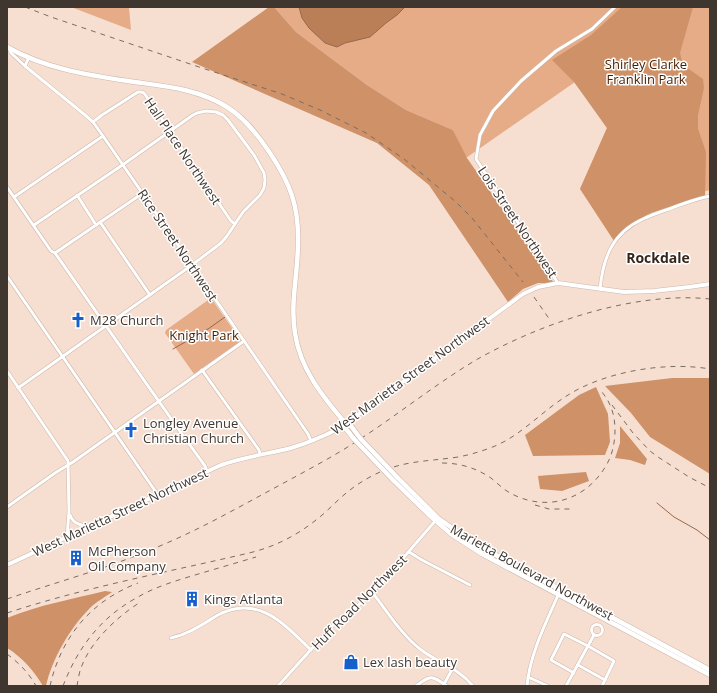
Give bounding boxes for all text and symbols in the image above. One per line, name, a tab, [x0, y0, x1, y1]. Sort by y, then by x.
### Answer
park label: Shirley Clarke Franklin Park	[605, 55, 687, 88]
street label: Hall Place Northwest	[140, 94, 226, 208]
street label: Lois Street Northwest	[474, 163, 562, 282]
street label: Rice Street Northwest	[134, 185, 222, 305]
district label: Rockdale	[626, 248, 690, 267]
church icon: M28 Church	[69, 311, 87, 329]
place label: M28 Church	[90, 311, 164, 329]
street label: West Marietta Street Northwest	[327, 311, 493, 439]
park label: Knight Park	[169, 326, 239, 344]
place label: Longley Avenue Christian Church	[143, 414, 244, 447]
church icon: Longley Avenue Christian Church	[122, 421, 140, 439]
street label: West Marietta Street Northwest	[29, 463, 211, 561]
street label: Marietta Boulevard Northwest	[447, 520, 617, 625]
place label: McPherson Oil Company	[88, 542, 166, 575]
building icon: McPherson Oil Company	[67, 549, 85, 567]
street label: Huff Road Northwest	[307, 550, 411, 654]
building icon: Kings Atlanta	[183, 590, 201, 608]
place label: Kings Atlanta	[204, 590, 283, 608]
shop icon: Lex lash beauty	[342, 653, 360, 671]
place label: Lex lash beauty	[363, 653, 457, 671]

